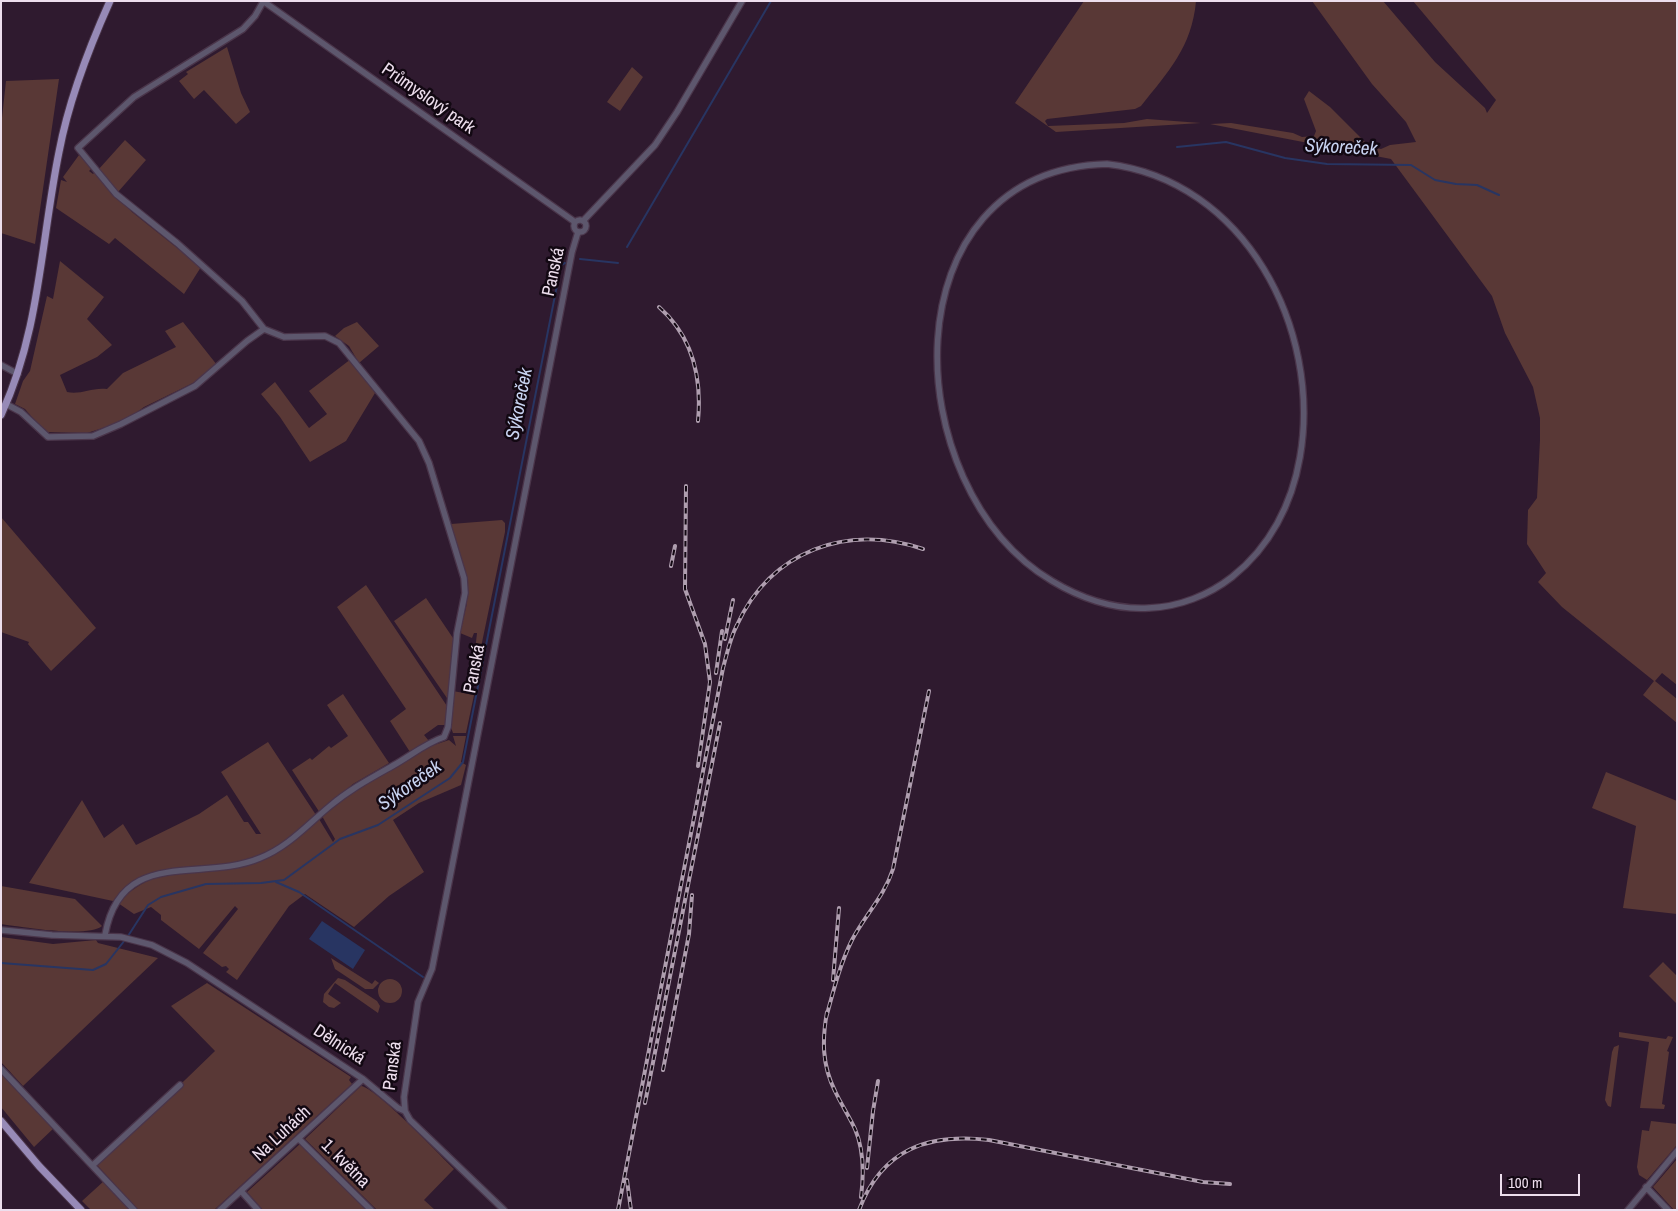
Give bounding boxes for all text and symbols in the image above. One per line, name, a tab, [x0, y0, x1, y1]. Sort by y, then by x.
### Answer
street label: Průmyslový park	[377, 59, 479, 139]
water label: Sýkoreček	[1304, 135, 1378, 161]
street label: Panská	[538, 246, 570, 298]
water label: Sýkoreček	[502, 366, 538, 442]
street label: Panská	[460, 643, 490, 695]
water label: Sýkoreček	[374, 756, 446, 816]
street label: Dělnická	[309, 1020, 369, 1070]
street label: Panská	[379, 1040, 407, 1092]
street label: Na Luhách	[249, 1102, 315, 1166]
street label: 1. května	[316, 1135, 374, 1193]
scale bar	[1503, 1164, 1583, 1196]
text: 100 m	[1508, 1172, 1542, 1193]

